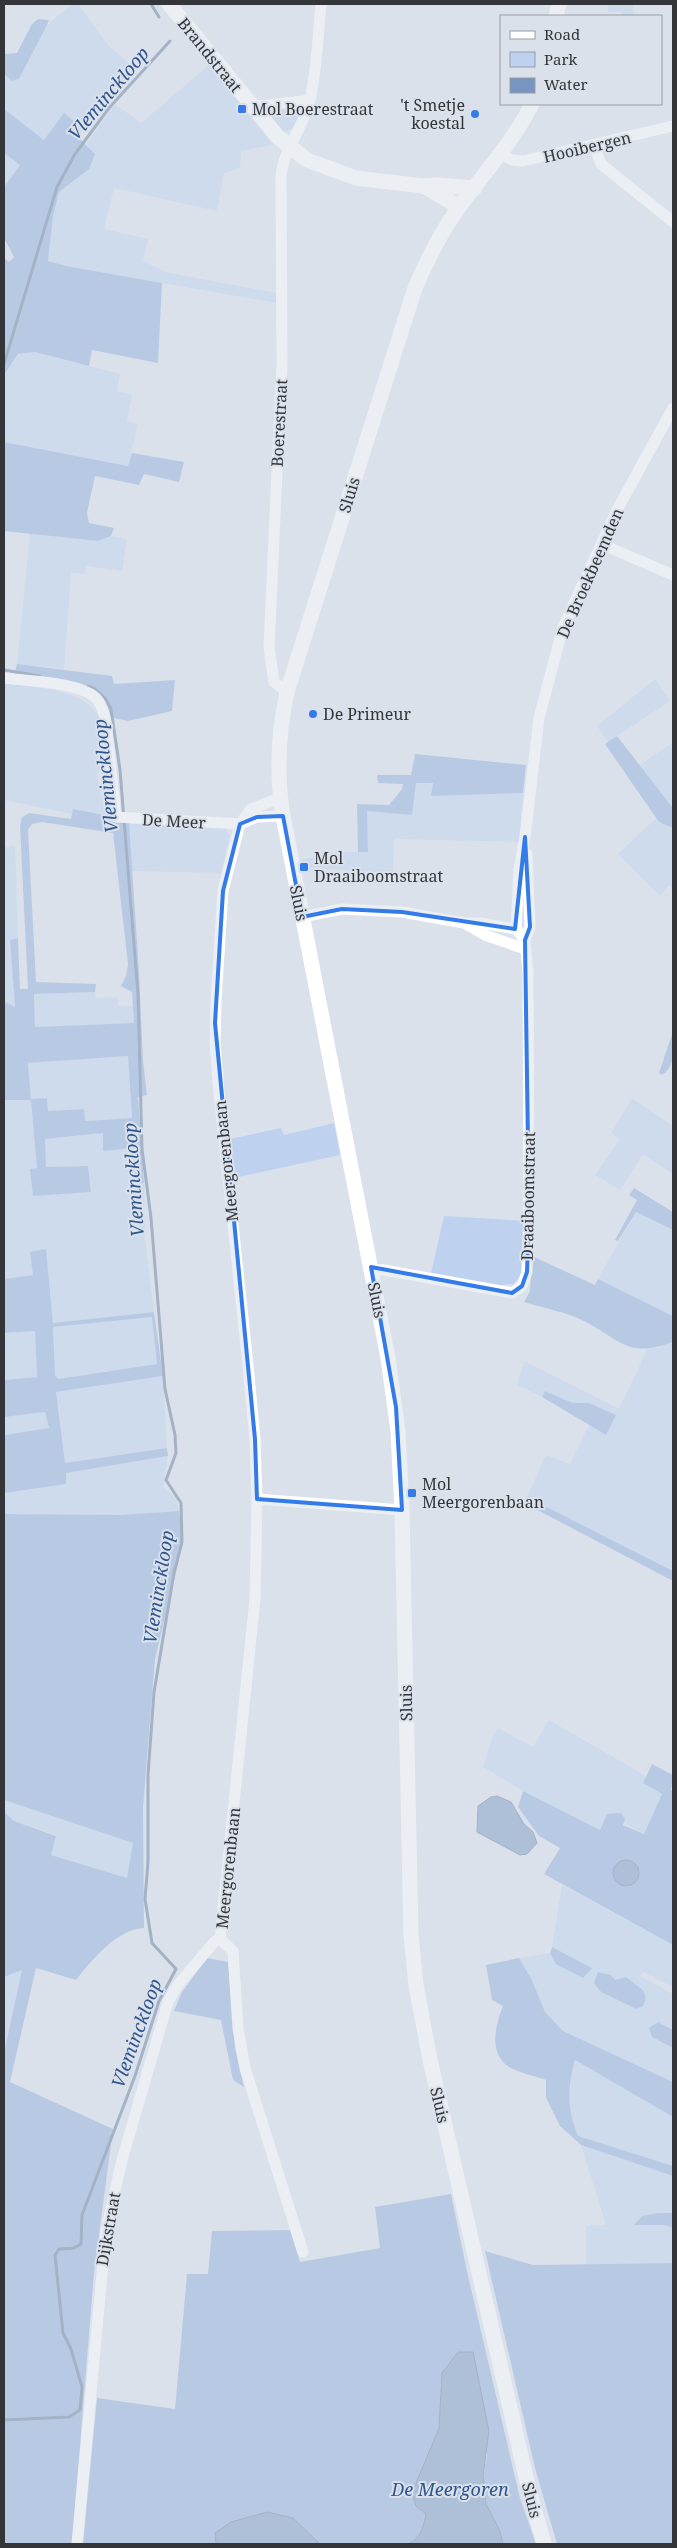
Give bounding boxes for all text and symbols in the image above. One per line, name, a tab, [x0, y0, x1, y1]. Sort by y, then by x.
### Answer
street label: Brandstraat	[173, 13, 247, 97]
legend	[500, 15, 662, 105]
text: Road	[544, 24, 580, 44]
water label: Vleminckloop	[62, 41, 154, 145]
text: Park	[544, 49, 578, 69]
text: Water	[544, 74, 587, 94]
place label: 't Smetje koestal	[400, 94, 465, 134]
place label: Mol Boerestraat	[252, 98, 374, 120]
marker: Mol Boerestraat	[236, 103, 248, 115]
marker: 't Smetje koestal	[469, 108, 481, 120]
street label: Hooibergen	[541, 126, 633, 168]
street label: Boerestraat	[266, 378, 292, 468]
street label: Sluis	[333, 474, 365, 516]
street label: De Broekbeemden	[551, 504, 629, 642]
place label: De Primeur	[323, 703, 412, 725]
marker: De Primeur	[307, 708, 319, 720]
water label: Vleminckloop	[87, 718, 123, 834]
street label: De Meer	[141, 808, 207, 834]
place label: Mol Draaiboomstraat	[314, 847, 443, 887]
marker: Mol Draaiboomstraat	[298, 861, 310, 873]
street label: Sluis	[285, 883, 313, 923]
street label: Meergorenbaan	[209, 1099, 243, 1223]
water label: Vleminckloop	[117, 1122, 149, 1238]
street label: Draaiboomstraat	[516, 1131, 540, 1261]
street label: Sluis	[363, 1280, 391, 1320]
place label: Mol Meergorenbaan	[422, 1473, 544, 1513]
marker: Mol Meergorenbaan	[406, 1487, 418, 1499]
water label: Vleminckloop	[137, 1529, 179, 1645]
street label: Sluis	[395, 1685, 417, 1721]
street label: Meergorenbaan	[211, 1806, 245, 1930]
water label: Vleminckloop	[105, 1975, 167, 2091]
street label: Sluis	[425, 2085, 455, 2125]
street label: Dijkstraat	[91, 2190, 125, 2268]
water label: De Meergoren	[390, 2477, 509, 2501]
street label: Sluis	[517, 2480, 547, 2520]

